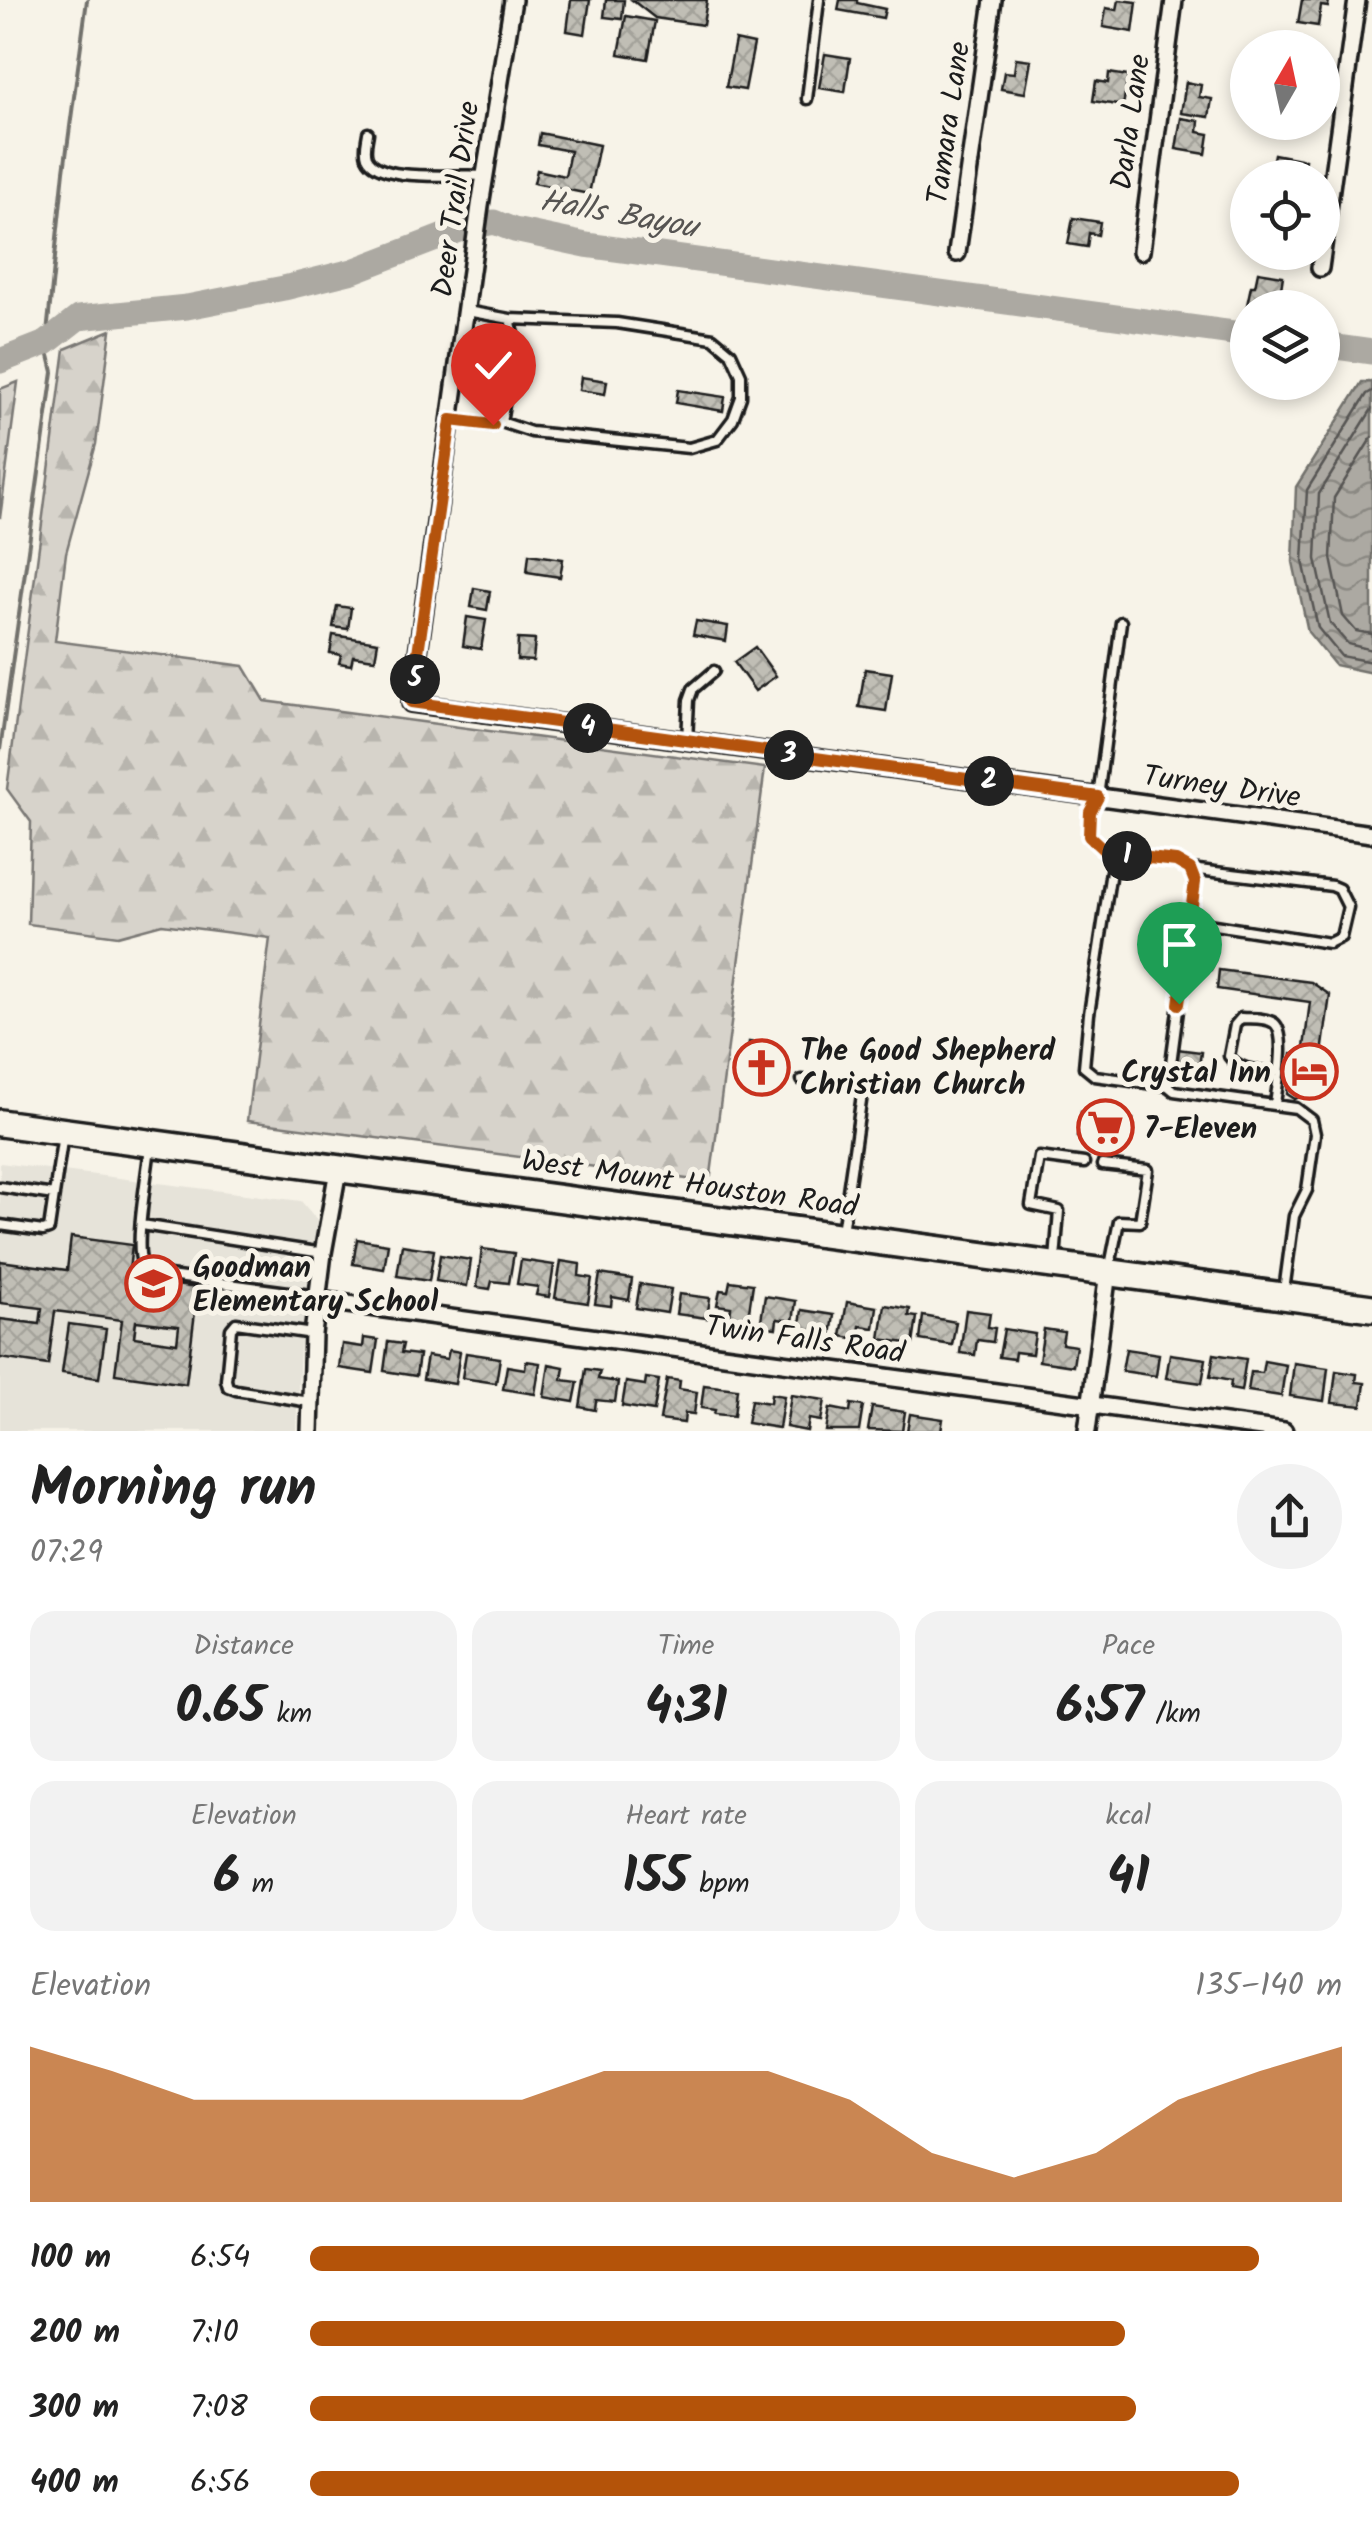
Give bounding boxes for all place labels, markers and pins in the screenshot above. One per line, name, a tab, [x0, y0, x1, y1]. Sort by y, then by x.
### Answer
pin	[451, 323, 536, 426]
pin: 5	[390, 654, 440, 704]
pin: 4	[563, 703, 613, 753]
pin: 3	[764, 730, 814, 780]
pin: 2	[964, 756, 1014, 806]
pin: 1	[1102, 831, 1152, 881]
pin	[1137, 902, 1222, 1005]
place label: The Good Shepherd Christian Church	[800, 1028, 1056, 1110]
church icon: The Good Shepherd Christian Church	[731, 1037, 791, 1097]
hotel icon: Crystal Inn	[1280, 1042, 1340, 1102]
place label: Crystal Inn	[1121, 1050, 1271, 1098]
supermarket icon: 7-Eleven	[1075, 1098, 1135, 1158]
place label: 7-Eleven	[1144, 1106, 1257, 1154]
place label: Goodman Elementary School	[193, 1245, 438, 1327]
school or university icon: Goodman Elementary School	[124, 1254, 184, 1314]

